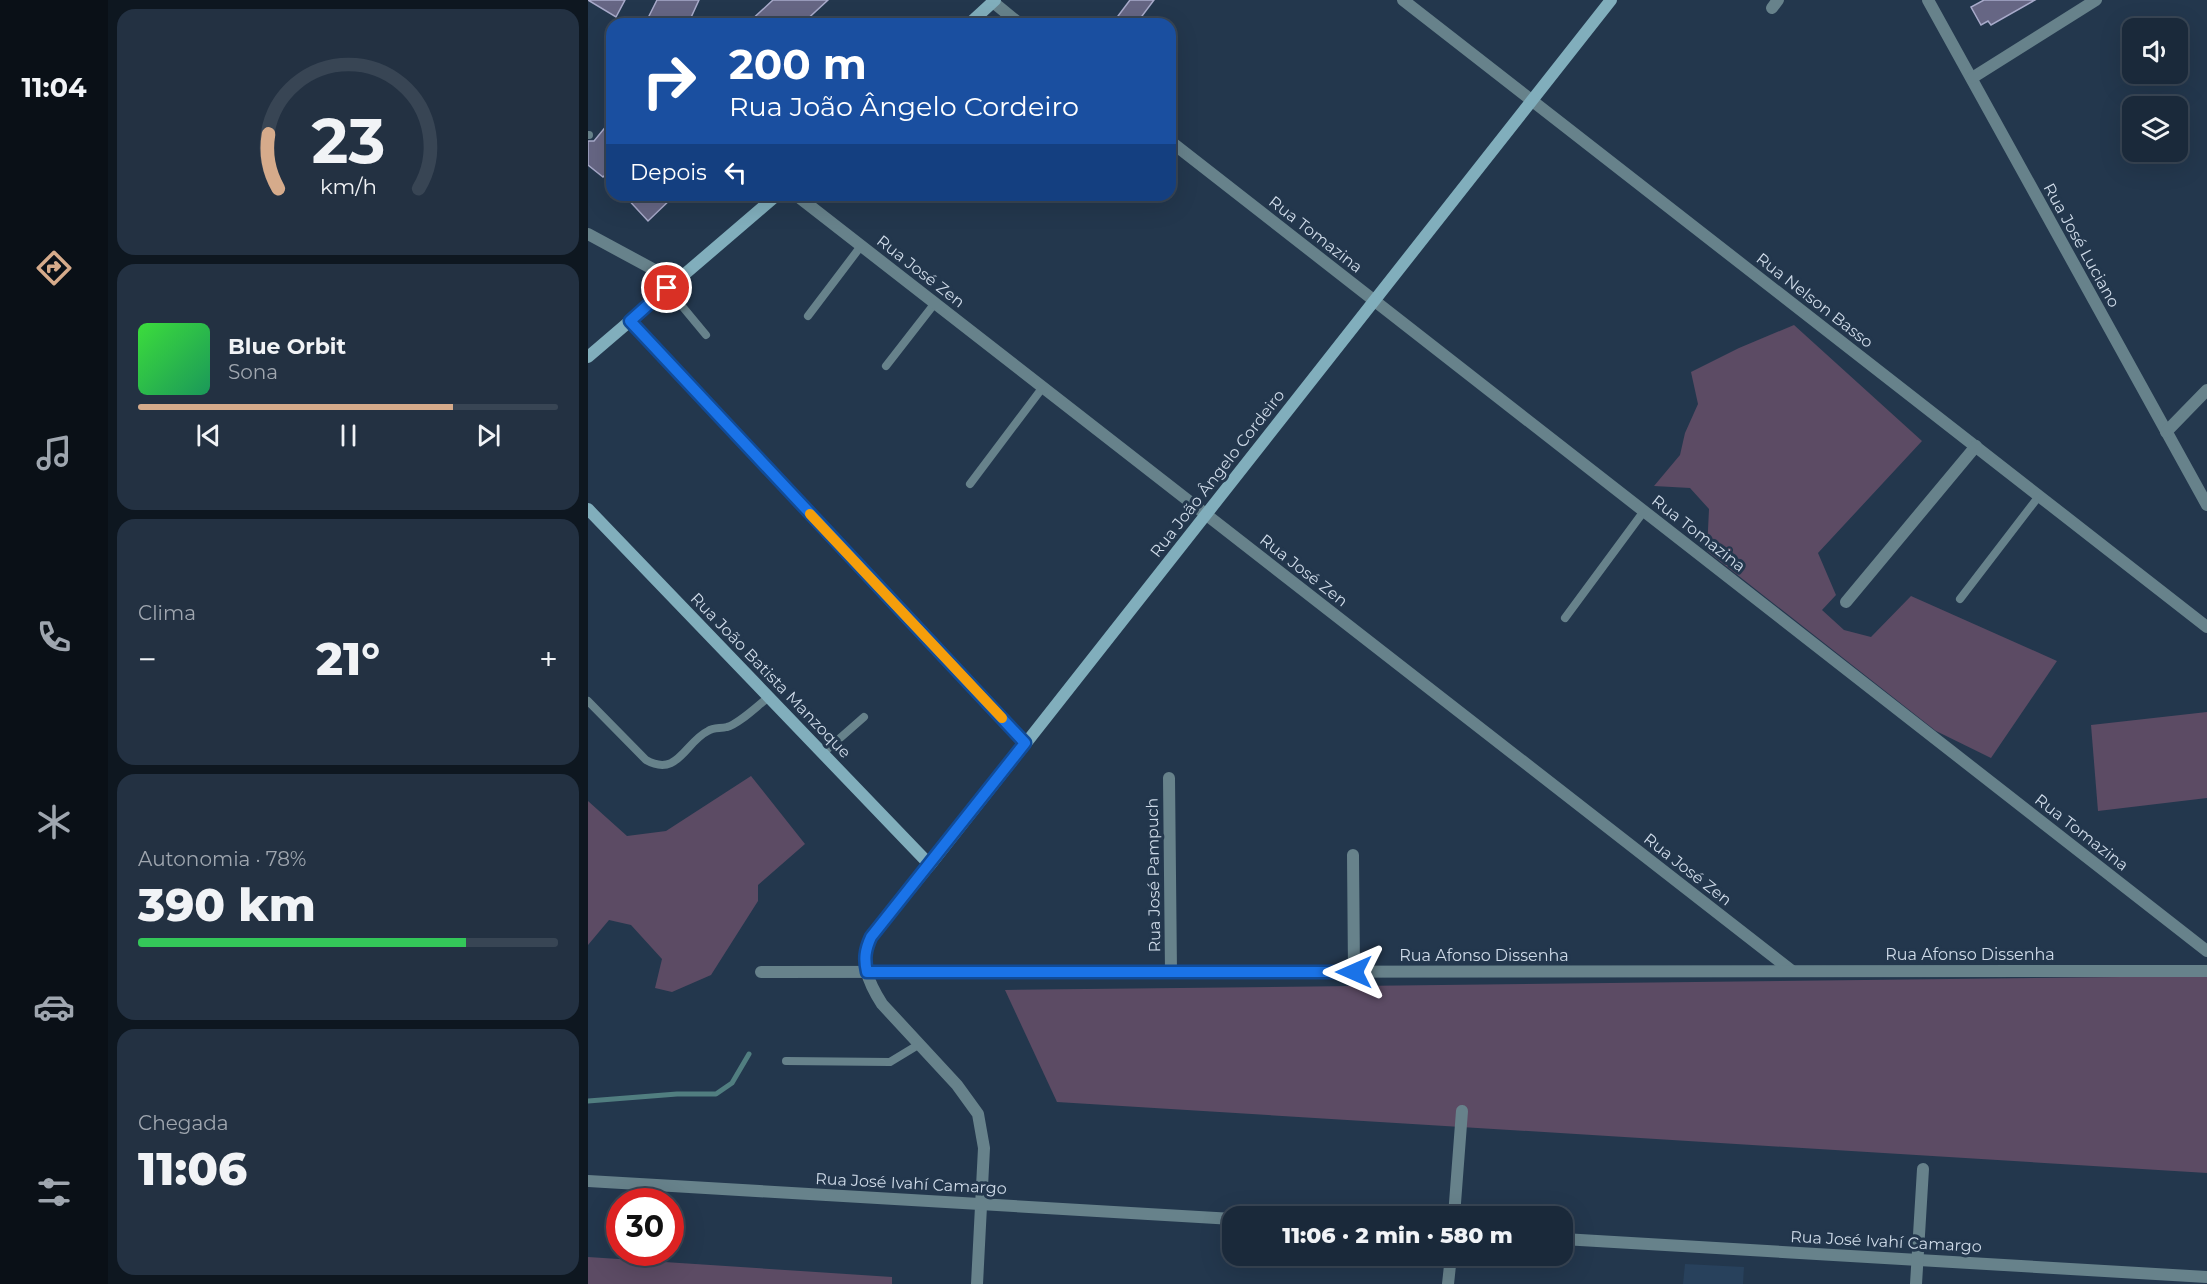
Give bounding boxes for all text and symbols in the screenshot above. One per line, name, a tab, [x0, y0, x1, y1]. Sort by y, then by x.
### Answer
map controls	[2122, 18, 2188, 162]
button: sound	[2122, 18, 2188, 84]
text: 200 m	[729, 38, 867, 90]
icon: right	[630, 42, 708, 120]
text: 11:04	[21, 71, 87, 104]
text: Rua João Ângelo Cordeiro	[729, 90, 1079, 123]
button: layers	[2122, 96, 2188, 162]
text: 23	[311, 103, 385, 179]
icon: left	[719, 156, 752, 189]
text: Depois	[630, 159, 707, 186]
text: km/h	[319, 173, 377, 199]
street label: Rua José Luciano	[2040, 180, 2124, 311]
street label: Rua Tomazina	[1265, 192, 1366, 277]
street label: Rua José Zen	[873, 231, 968, 312]
icon: directions	[33, 247, 75, 289]
street label: Rua Nelson Basso	[1753, 249, 1877, 352]
pin	[641, 262, 692, 313]
icon: arrive	[650, 271, 683, 304]
text: Blue Orbit	[228, 333, 346, 360]
text: Sona	[228, 360, 278, 384]
street label: Rua João Ângelo Cordeiro	[1146, 386, 1289, 561]
icon: previous	[192, 419, 225, 452]
icon: pause	[332, 419, 365, 452]
icon: next	[472, 419, 505, 452]
icon: music	[33, 432, 75, 474]
street label: Rua Tomazina	[1648, 491, 1749, 576]
street label: Rua José Zen	[1256, 530, 1351, 611]
street label: Rua João Batista Manzoque	[687, 589, 855, 762]
text: Clima	[138, 601, 196, 625]
icon: phone	[33, 616, 75, 658]
text: 21°	[316, 631, 380, 686]
text: −	[138, 639, 157, 679]
text: +	[539, 639, 558, 679]
street label: Rua Tomazina	[2031, 790, 2132, 875]
street label: Rua José Pampuch	[1143, 798, 1164, 952]
icon: climate	[33, 801, 75, 843]
street label: Rua José Zen	[1640, 829, 1735, 910]
text: Autonomia · 78%	[138, 847, 306, 871]
text: 390 km	[138, 877, 316, 932]
position arrow	[1322, 940, 1386, 1004]
street label: Rua Afonso Dissenha	[1885, 945, 2055, 964]
street label: Rua Afonso Dissenha	[1399, 946, 1569, 965]
icon: car	[33, 986, 75, 1028]
text: Chegada	[138, 1111, 229, 1135]
text: 11:06	[138, 1141, 247, 1196]
street label: Rua José Ivahí Camargo	[815, 1169, 1007, 1198]
icon: filters	[33, 1171, 75, 1213]
speed limit sign: 30	[606, 1188, 684, 1266]
text: 11:06 · 2 min · 580 m	[1282, 1222, 1513, 1249]
street label: Rua José Ivahí Camargo	[1790, 1227, 1982, 1256]

